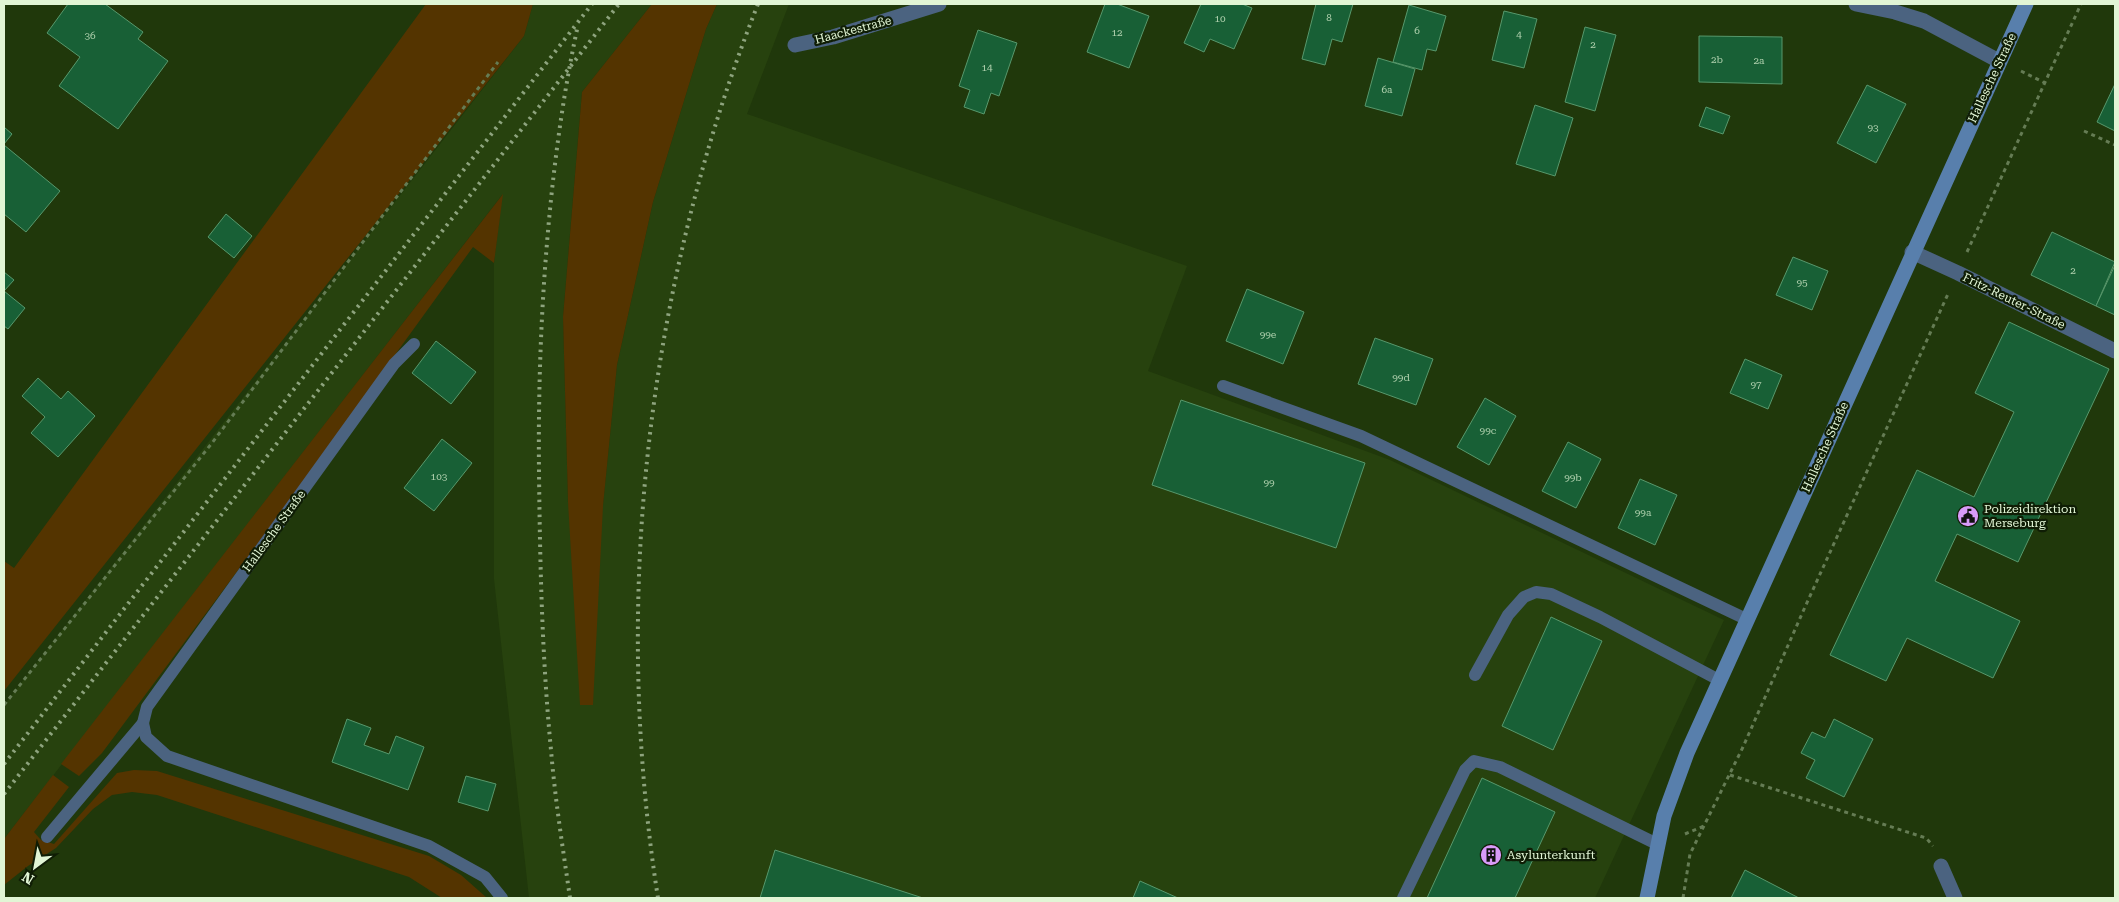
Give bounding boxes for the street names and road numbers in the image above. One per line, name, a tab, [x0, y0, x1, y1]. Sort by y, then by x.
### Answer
street label: Haackestraße	[813, 13, 893, 47]
street label: Hallesche Straße	[1965, 31, 2019, 125]
street label: Fritz-Reuter-Straße	[1961, 270, 2068, 332]
street label: Hallesche Straße	[1799, 399, 1851, 494]
street label: Hallesche Straße	[240, 487, 309, 575]

